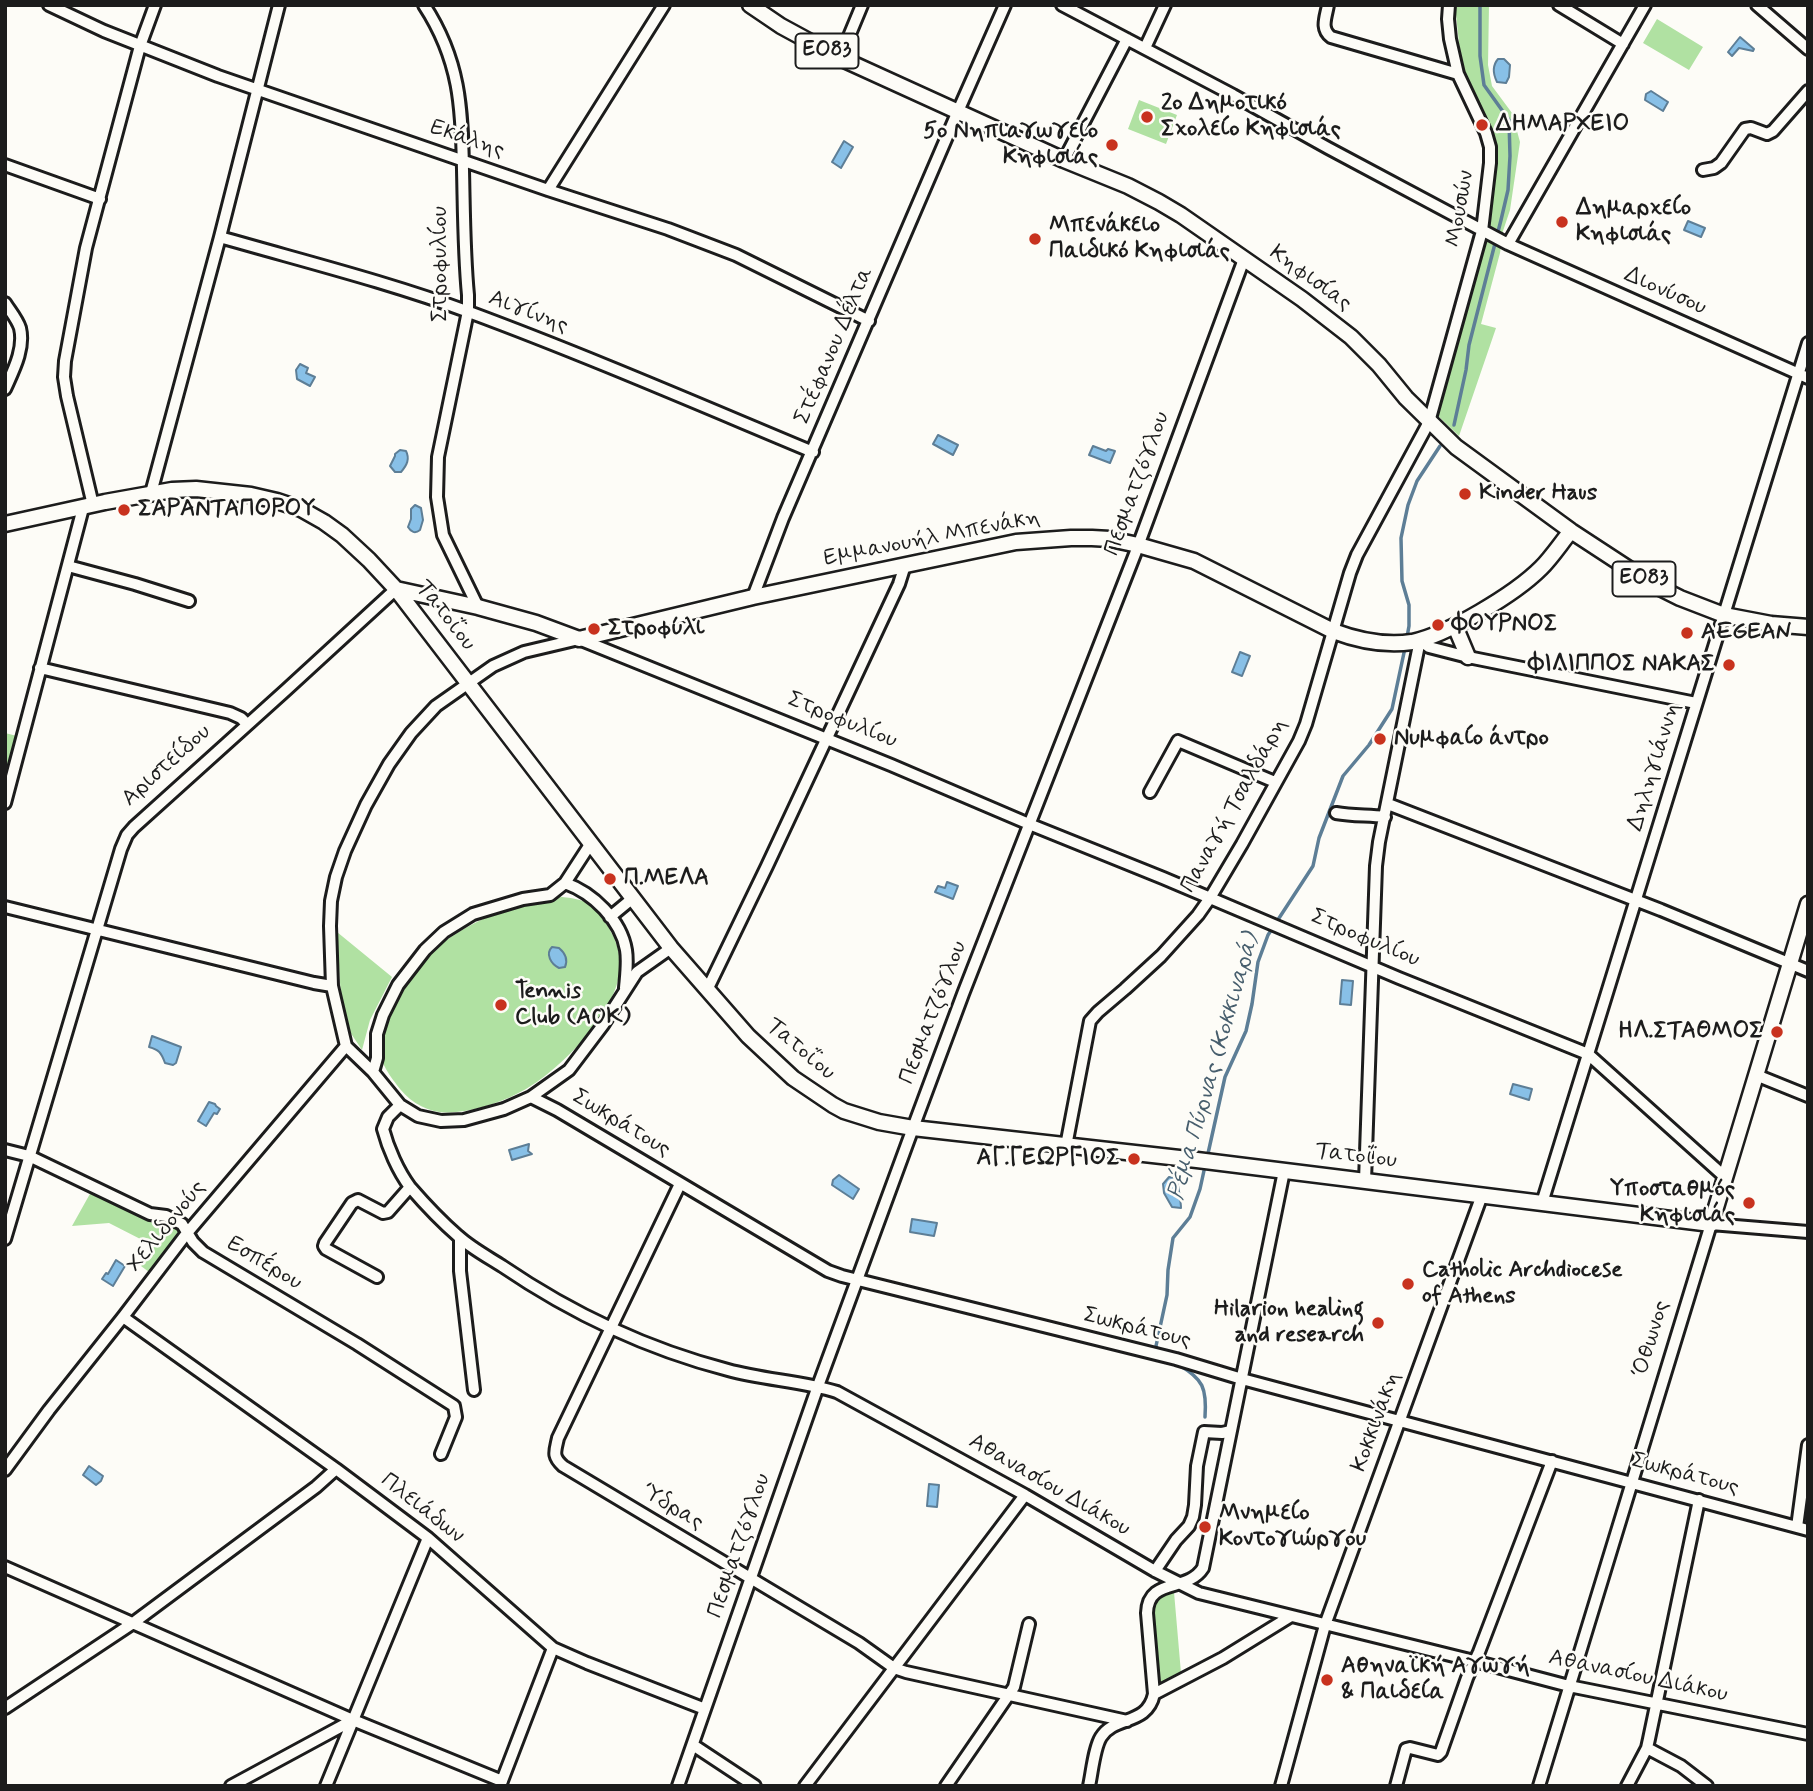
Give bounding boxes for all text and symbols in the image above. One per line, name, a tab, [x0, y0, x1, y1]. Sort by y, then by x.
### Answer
road number: ΕΟ83	[796, 34, 858, 68]
place label: 2ο Δημοτικό Σχολείο Κηφισιάς	[1161, 90, 1341, 144]
marker: 2ο Δημοτικό Σχολείο Κηφισιάς	[1139, 109, 1155, 125]
place label: ΔΗΜΑΡΧΕΙΟ	[1496, 111, 1629, 139]
street label: Εκάλης	[426, 114, 508, 166]
marker: ΔΗΜΑΡΧΕΙΟ	[1474, 117, 1490, 133]
place label: 5ο Νηπιαγωγείο Κηφισιάς	[923, 118, 1098, 172]
marker: 5ο Νηπιαγωγείο Κηφισιάς	[1104, 137, 1120, 153]
street label: Μουσών	[1441, 168, 1481, 250]
place label: Δημαρχείο Κηφισιάς	[1576, 195, 1691, 249]
street label: Στροφυλίου	[427, 206, 455, 322]
place label: Μπενάκειο Παιδικό Κηφισιάς	[1049, 212, 1230, 266]
marker: Δημαρχείο Κηφισιάς	[1554, 214, 1570, 230]
marker: Μπενάκειο Παιδικό Κηφισιάς	[1027, 231, 1043, 247]
street label: Κηφισίας	[1263, 240, 1357, 318]
street label: Διονύσου	[1620, 262, 1710, 322]
street label: Στέφανου Δέλτα	[789, 263, 881, 429]
street label: Αιγίνης	[484, 285, 572, 341]
street label: Πεσματζόγλου	[1099, 408, 1177, 560]
place label: Kinder Haus	[1479, 480, 1597, 508]
marker: Kinder Haus	[1457, 486, 1473, 502]
place label: ΣΑΡΑΝΤΑΠΟΡΟΥ	[138, 496, 315, 524]
marker: ΣΑΡΑΝΤΑΠΟΡΟΥ	[116, 502, 132, 518]
street label: Εμμανουήλ Μπενάκη	[822, 504, 1042, 574]
road number: ΕΟ83	[1612, 562, 1676, 596]
street label: Τατοΐου	[409, 575, 481, 657]
place label: ΦΟΥΡΝΟΣ	[1452, 611, 1558, 639]
place label: Στροφύλι	[608, 615, 704, 643]
marker: ΦΟΥΡΝΟΣ	[1430, 617, 1446, 633]
place label: AEGEAN	[1701, 619, 1792, 647]
marker: Στροφύλι	[586, 621, 602, 637]
marker: AEGEAN	[1679, 625, 1695, 641]
place label: ΦΙΛΙΠΠΟΣ ΝΑΚΑΣ	[1529, 651, 1715, 679]
marker: ΦΙΛΙΠΠΟΣ ΝΑΚΑΣ	[1721, 657, 1737, 673]
street label: Στροφυλίου	[783, 687, 901, 755]
street label: Δηληγιάννη	[1622, 699, 1688, 835]
street label: Παναγή Τσαλδάρη	[1176, 714, 1294, 898]
street label: Αριστείδου	[117, 719, 217, 813]
place label: Νυμφαίο άντρο	[1394, 725, 1549, 753]
marker: Νυμφαίο άντρο	[1372, 731, 1388, 747]
place label: Π.ΜΕΛΑ	[624, 865, 709, 893]
marker: Π.ΜΕΛΑ	[602, 871, 618, 887]
street label: Στροφυλίου	[1306, 904, 1424, 974]
water label: Ρέμα Πύρνας (Κοκκιναρά)	[1163, 930, 1267, 1204]
street label: Πεσματζόγλου	[894, 937, 974, 1089]
place label: Tennis Club (AOK)	[515, 978, 631, 1032]
marker: Tennis Club (AOK)	[493, 997, 509, 1013]
street label: Τατοΐου	[760, 1013, 840, 1087]
place label: ΗΛ.ΣΤΑΘΜΟΣ	[1618, 1018, 1763, 1046]
marker: ΗΛ.ΣΤΑΘΜΟΣ	[1769, 1024, 1785, 1040]
street label: Σωκράτους	[567, 1084, 675, 1164]
street label: Τατοΐου	[1314, 1138, 1398, 1176]
place label: ΑΓ.ΓΕΩΡΓΙΟΣ	[977, 1145, 1120, 1173]
marker: ΑΓ.ΓΕΩΡΓΙΟΣ	[1126, 1151, 1142, 1167]
street label: Χελιδονούς	[121, 1175, 213, 1279]
place label: Υποσταθμός Κηφισιάς	[1610, 1176, 1735, 1230]
marker: Υποσταθμός Κηφισιάς	[1741, 1195, 1757, 1211]
street label: Εσπέρου	[221, 1231, 307, 1297]
place label: Catholic Archdiocese of Athens	[1422, 1257, 1623, 1311]
marker: Catholic Archdiocese of Athens	[1400, 1276, 1416, 1292]
place label: Hilarion healing and research	[1214, 1296, 1364, 1350]
street label: Όθωνος	[1627, 1297, 1677, 1381]
street label: Σωκράτους	[1080, 1302, 1194, 1356]
marker: Hilarion healing and research	[1370, 1315, 1386, 1331]
street label: Κοκκινάκη	[1346, 1368, 1408, 1476]
street label: Αθανασίου Διάκου	[963, 1428, 1135, 1544]
street label: Σωκράτους	[1628, 1447, 1742, 1503]
street label: Πλειάδων	[375, 1468, 469, 1550]
street label: Πεσματζόγλου	[702, 1470, 778, 1622]
street label: Ύδρας	[636, 1479, 708, 1537]
place label: Μνημείο Κοντογιώργου	[1219, 1500, 1366, 1554]
marker: Μνημείο Κοντογιώργου	[1197, 1519, 1213, 1535]
street label: Αθανασίου Διάκου	[1546, 1645, 1730, 1709]
place label: Αθηναϊκή Αγωγή & Παιδεία	[1341, 1653, 1530, 1707]
marker: Αθηναϊκή Αγωγή & Παιδεία	[1319, 1672, 1335, 1688]

